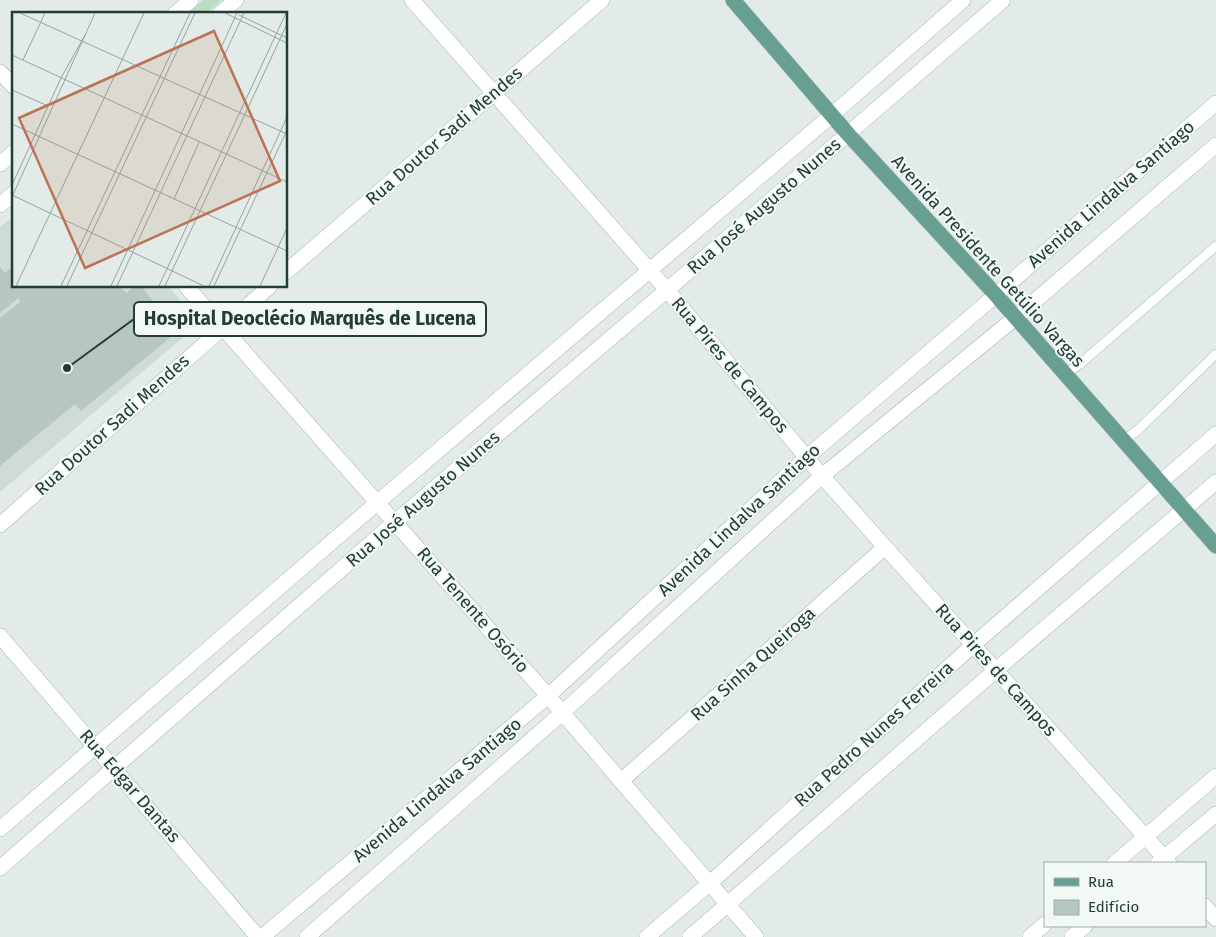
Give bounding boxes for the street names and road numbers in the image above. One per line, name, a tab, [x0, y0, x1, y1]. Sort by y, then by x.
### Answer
street label: Rua Doutor Sadi Mendes	[361, 62, 527, 210]
street label: Avenida Lindalva Santiago	[1023, 116, 1199, 272]
street label: Rua José Augusto Nunes	[683, 133, 845, 279]
street label: Avenida Presidente Getúlio Vargas	[887, 150, 1089, 372]
street label: Rua Pires de Campos	[667, 292, 793, 438]
street label: Rua Doutor Sadi Mendes	[30, 350, 194, 500]
street label: Rua José Augusto Nunes	[342, 426, 504, 572]
street label: Avenida Lindalva Santiago	[653, 439, 825, 601]
street label: Rua Tenente Osório	[412, 543, 534, 677]
street label: Rua Pires de Campos	[931, 599, 1061, 741]
street label: Rua Sinha Queiroga	[686, 602, 820, 726]
street label: Rua Pedro Nunes Ferreira	[790, 657, 958, 811]
street label: Avenida Lindalva Santiago	[348, 713, 526, 867]
street label: Rua Edgar Dantas	[75, 725, 185, 847]

